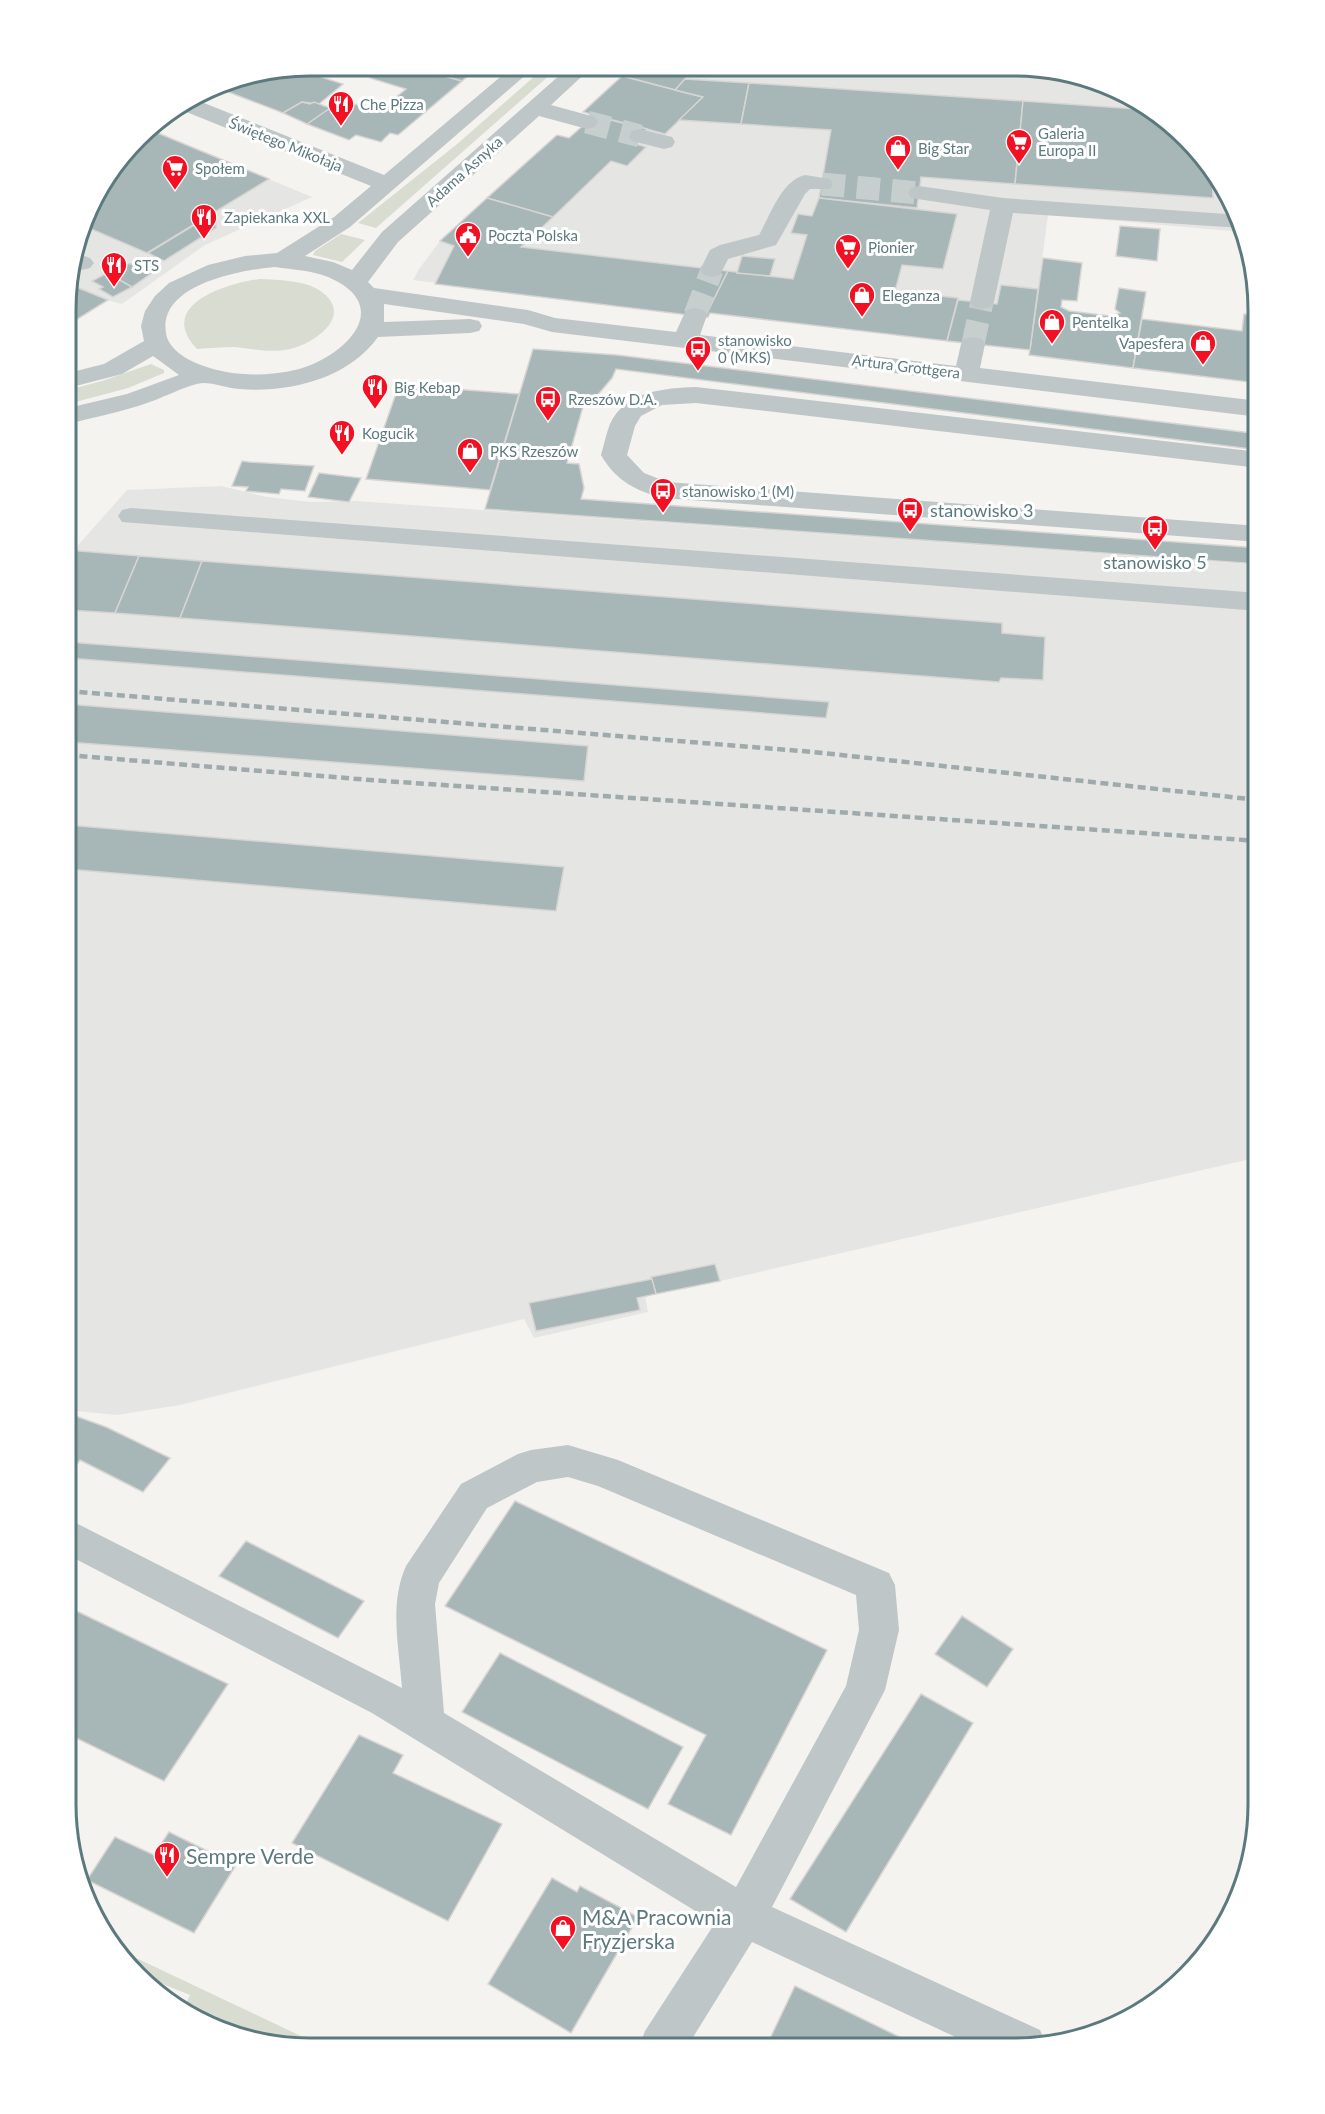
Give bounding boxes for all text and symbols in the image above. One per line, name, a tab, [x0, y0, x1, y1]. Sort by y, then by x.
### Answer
restaurant icon: Che Pizza	[326, 89, 356, 127]
place label: Che Pizza	[360, 95, 424, 113]
street label: Świętego Mikołaja	[227, 113, 345, 175]
place label: Galeria Europa II	[1038, 124, 1096, 159]
supermarket icon: Galeria Europa II	[1004, 127, 1034, 165]
street label: Adama Asnyka	[422, 132, 506, 210]
shop icon: Big Star	[883, 133, 913, 171]
place label: Big Star	[918, 139, 969, 157]
supermarket icon: Społem	[160, 153, 190, 191]
place label: Społem	[195, 159, 245, 177]
restaurant icon: Zapiekanka XXL	[189, 202, 219, 240]
place label: Zapiekanka XXL	[224, 208, 330, 226]
public building icon: Poczta Polska	[453, 220, 483, 258]
place label: Poczta Polska	[488, 226, 578, 244]
supermarket icon: Pionier	[833, 232, 863, 270]
place label: Pionier	[868, 238, 915, 256]
restaurant icon: STS	[99, 250, 129, 288]
place label: STS	[134, 256, 159, 274]
shop icon: Eleganza	[847, 280, 877, 318]
place label: Eleganza	[882, 286, 940, 304]
shop icon: Pentelka	[1037, 307, 1067, 345]
place label: Pentelka	[1072, 313, 1129, 331]
shop icon: Vapesfera	[1188, 328, 1218, 366]
place label: stanowisko 0 (MKS)	[718, 331, 792, 366]
bus stop icon: stanowisko 0 (MKS)	[683, 334, 713, 372]
place label: Vapesfera	[1119, 334, 1184, 352]
street label: Artura Grottgera	[851, 350, 961, 382]
restaurant icon: Big Kebap	[360, 372, 390, 410]
place label: Big Kebap	[394, 378, 460, 396]
bus stop icon: Rzeszów D.A.	[533, 384, 563, 422]
place label: Rzeszów D.A.	[568, 390, 657, 408]
restaurant icon: Kogucik	[327, 418, 357, 456]
place label: Kogucik	[362, 424, 415, 442]
shop icon: PKS Rzeszów	[455, 436, 485, 474]
place label: PKS Rzeszów	[490, 442, 578, 460]
bus stop icon: stanowisko 1 (M)	[648, 476, 678, 514]
place label: stanowisko 1 (M)	[682, 482, 794, 500]
bus stop icon: stanowisko 3	[895, 495, 925, 533]
place label: stanowisko 3	[930, 499, 1033, 521]
bus stop icon: stanowisko 5	[1140, 513, 1170, 551]
place label: stanowisko 5	[1103, 551, 1207, 573]
restaurant icon: Sempre Verde	[152, 1840, 182, 1878]
place label: Sempre Verde	[186, 1843, 314, 1868]
place label: M&A Pracownia Fryzjerska	[582, 1904, 731, 1953]
shop icon: M&A Pracownia Fryzjerska	[548, 1913, 578, 1951]

